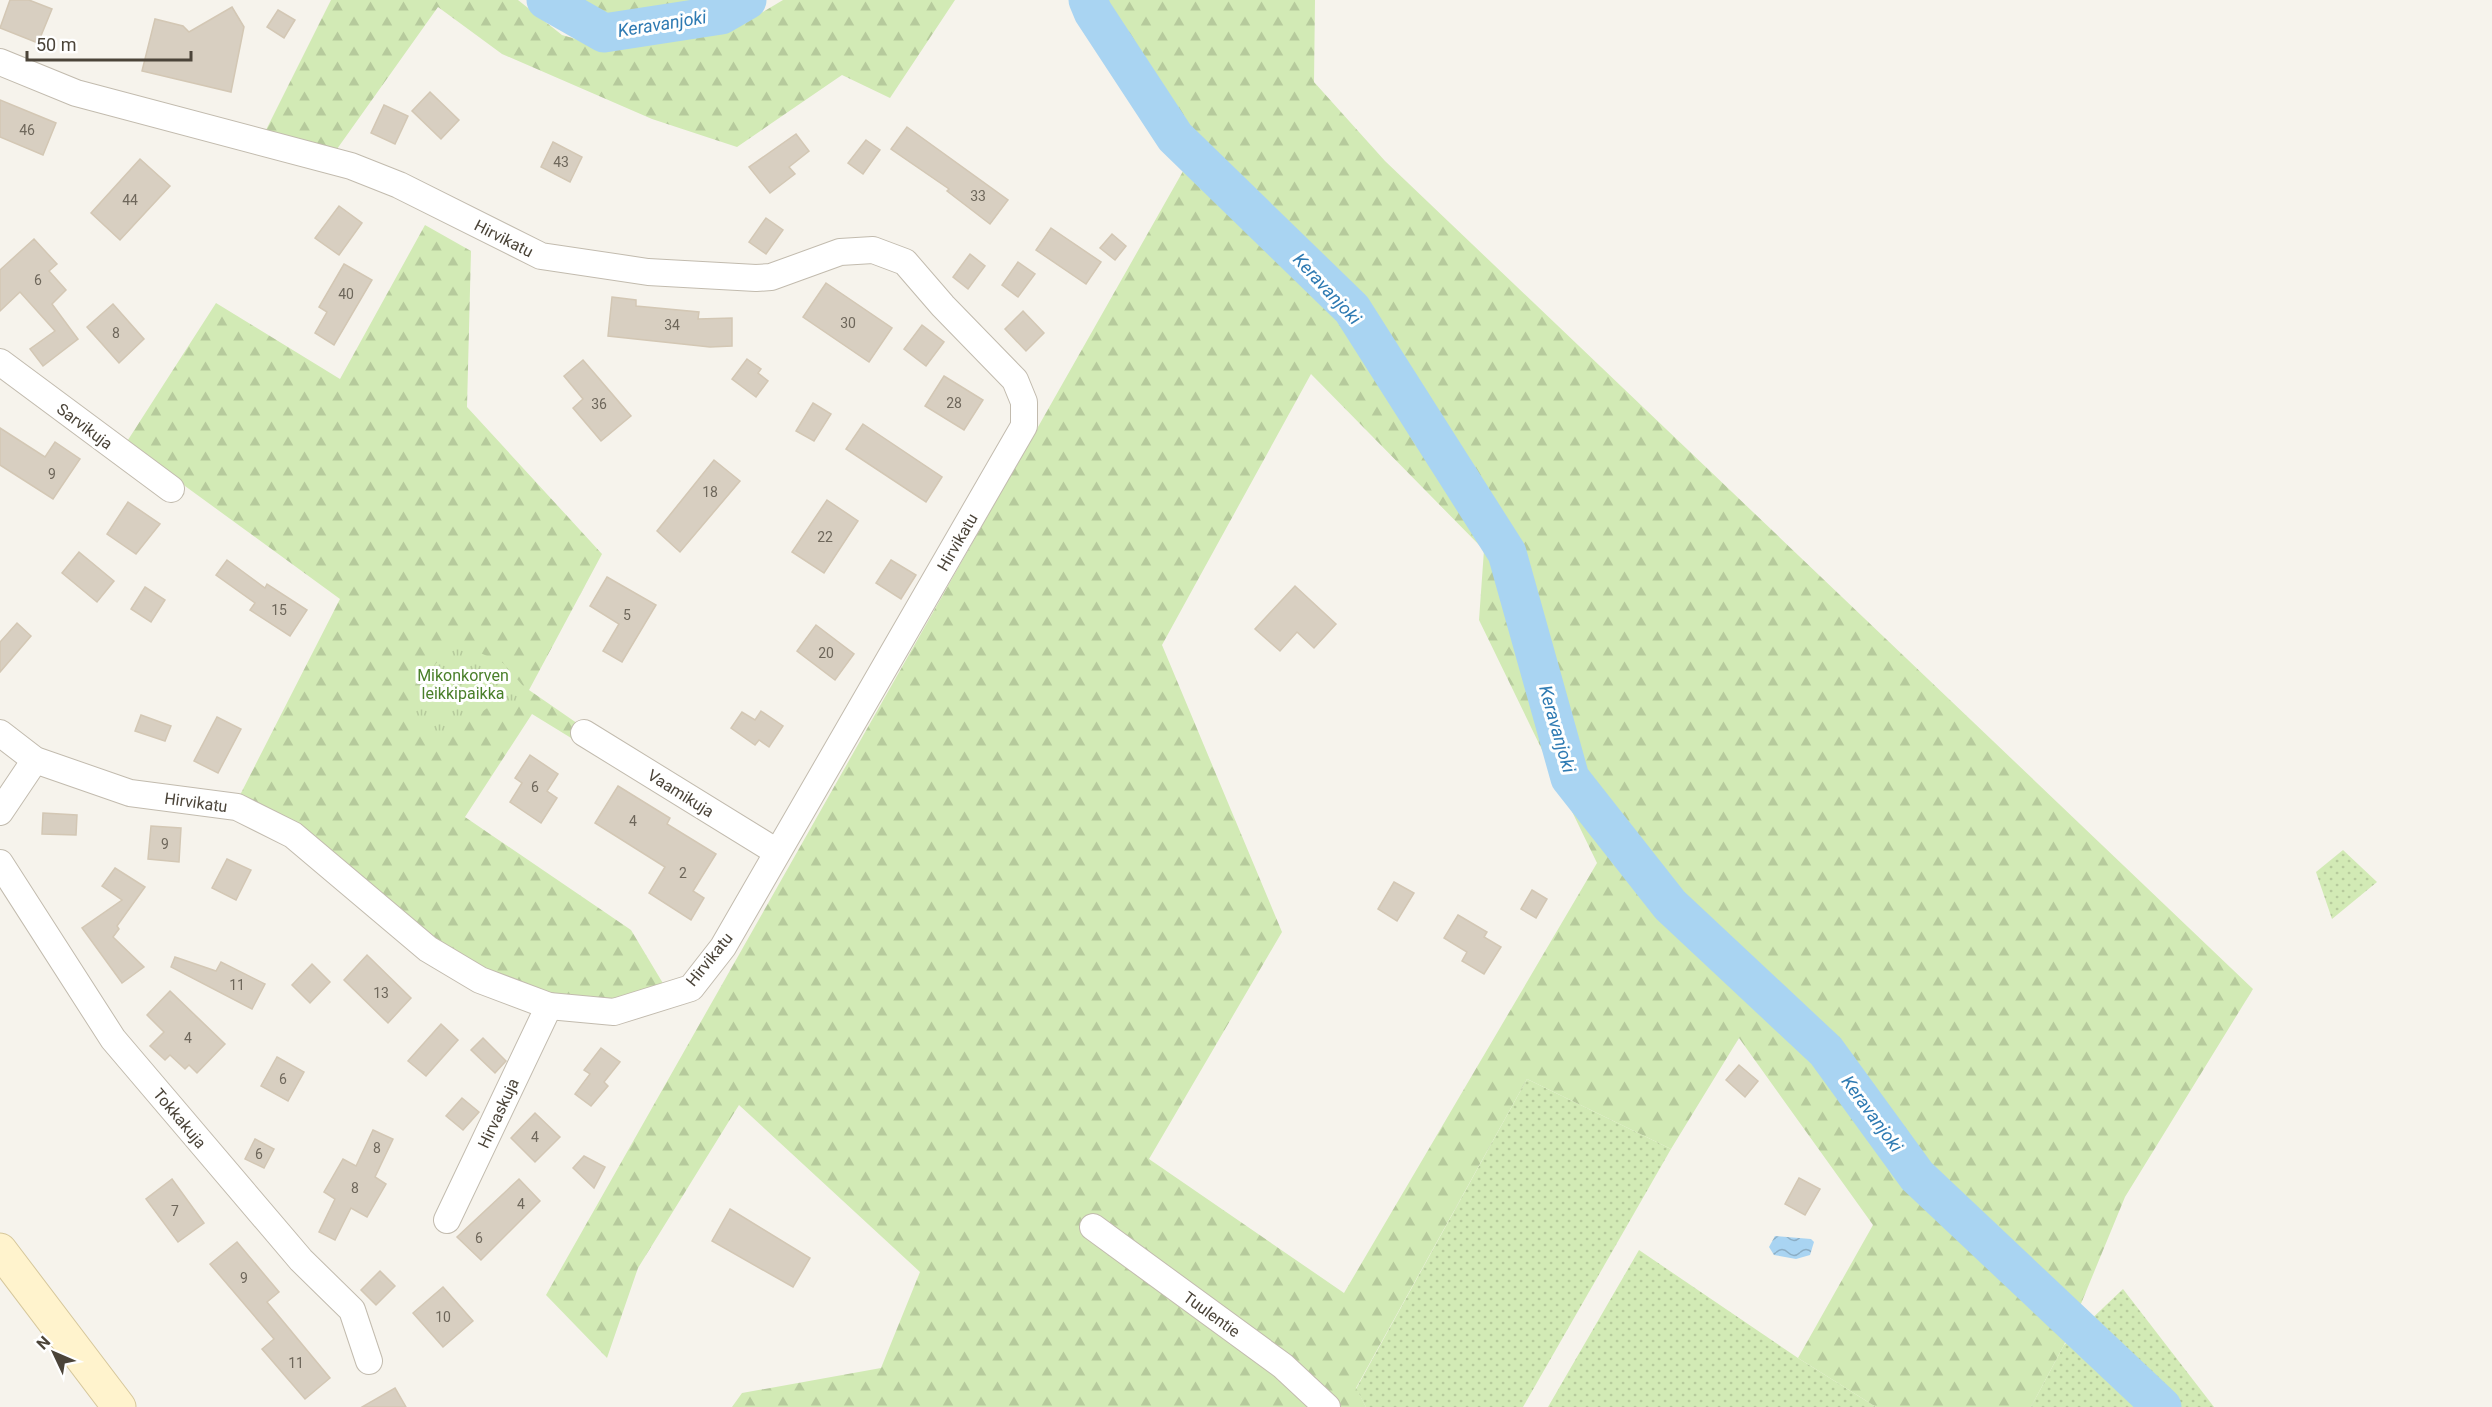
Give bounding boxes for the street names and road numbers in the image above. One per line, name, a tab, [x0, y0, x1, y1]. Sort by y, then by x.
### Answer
street label: Hirvikatu	[471, 216, 536, 261]
street label: Sarvikuja	[53, 399, 116, 454]
street label: Hirvikatu	[933, 510, 982, 574]
street label: Vaamikuja	[644, 766, 717, 821]
street label: Hirvikatu	[163, 789, 229, 816]
street label: Hirvikatu	[682, 929, 737, 990]
street label: Hirvaskuja	[474, 1075, 523, 1151]
street label: Tokkakuja	[149, 1085, 210, 1152]
street label: Tuulentie	[1180, 1288, 1244, 1341]

